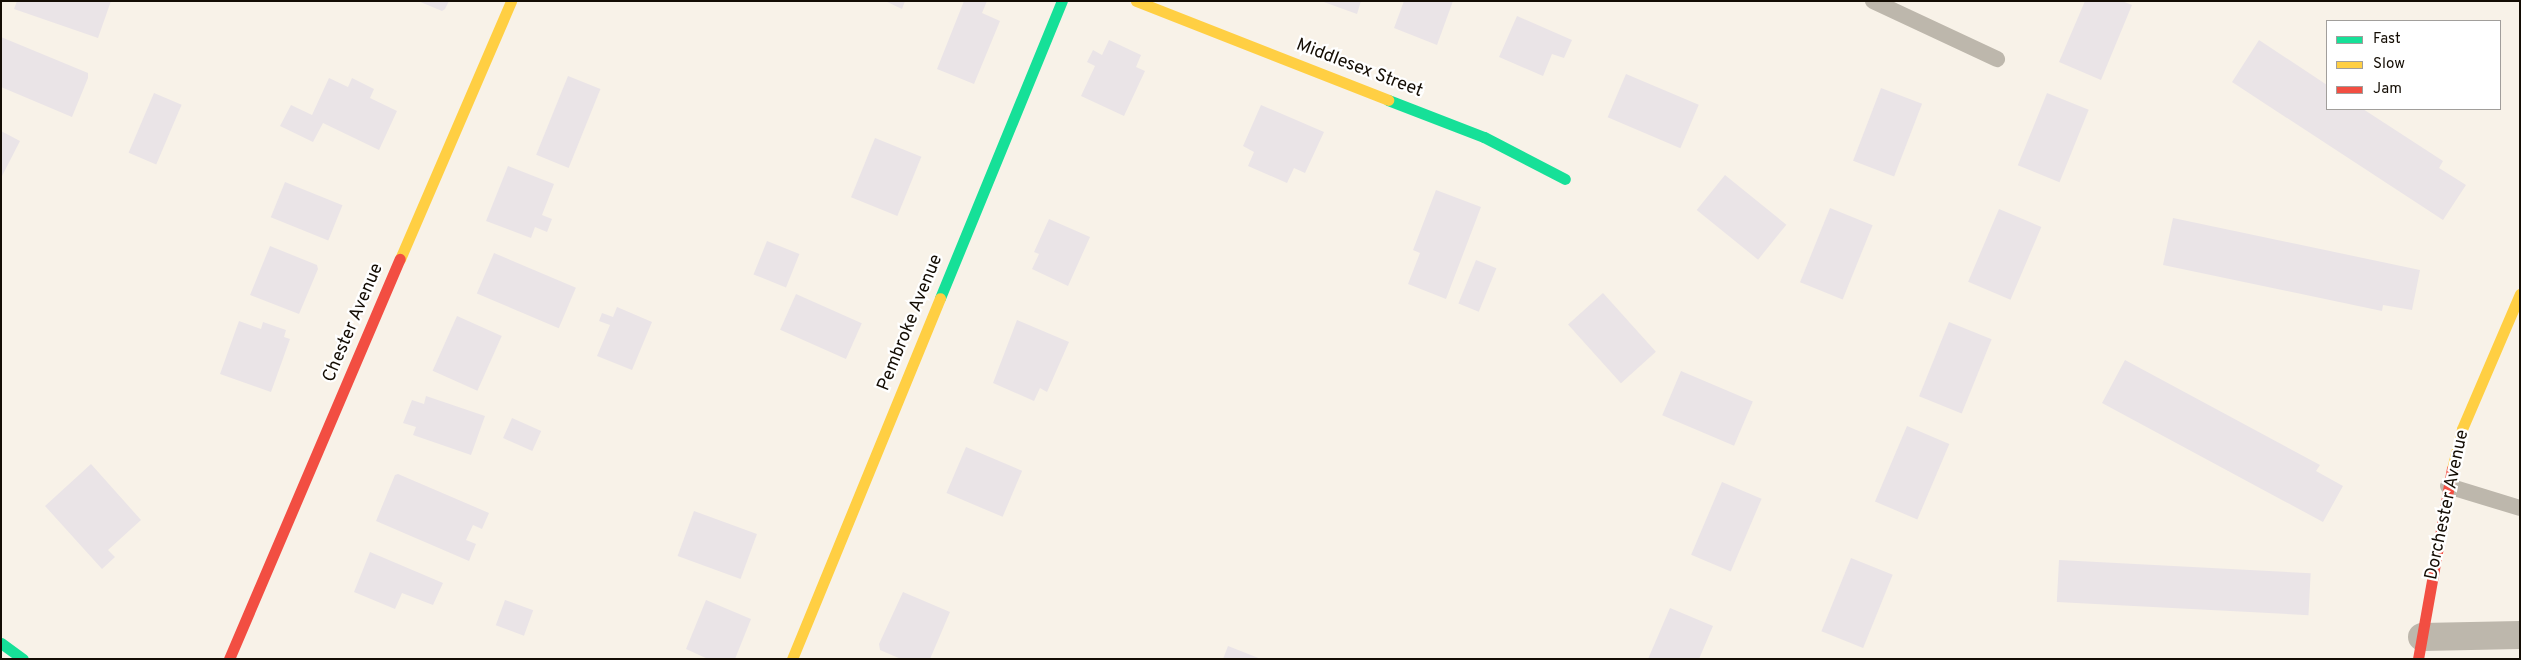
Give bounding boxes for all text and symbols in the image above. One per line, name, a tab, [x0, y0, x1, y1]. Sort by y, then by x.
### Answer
legend	[2326, 20, 2501, 110]
text: Fast	[2373, 30, 2401, 49]
street label: Middlesex Street	[1293, 35, 1425, 103]
text: Slow	[2373, 55, 2405, 74]
text: Jam	[2373, 80, 2402, 99]
street label: Pembroke Avenue	[874, 251, 948, 395]
street label: Chester Avenue	[319, 260, 389, 386]
street label: Dorchester Avenue	[2421, 428, 2475, 582]

